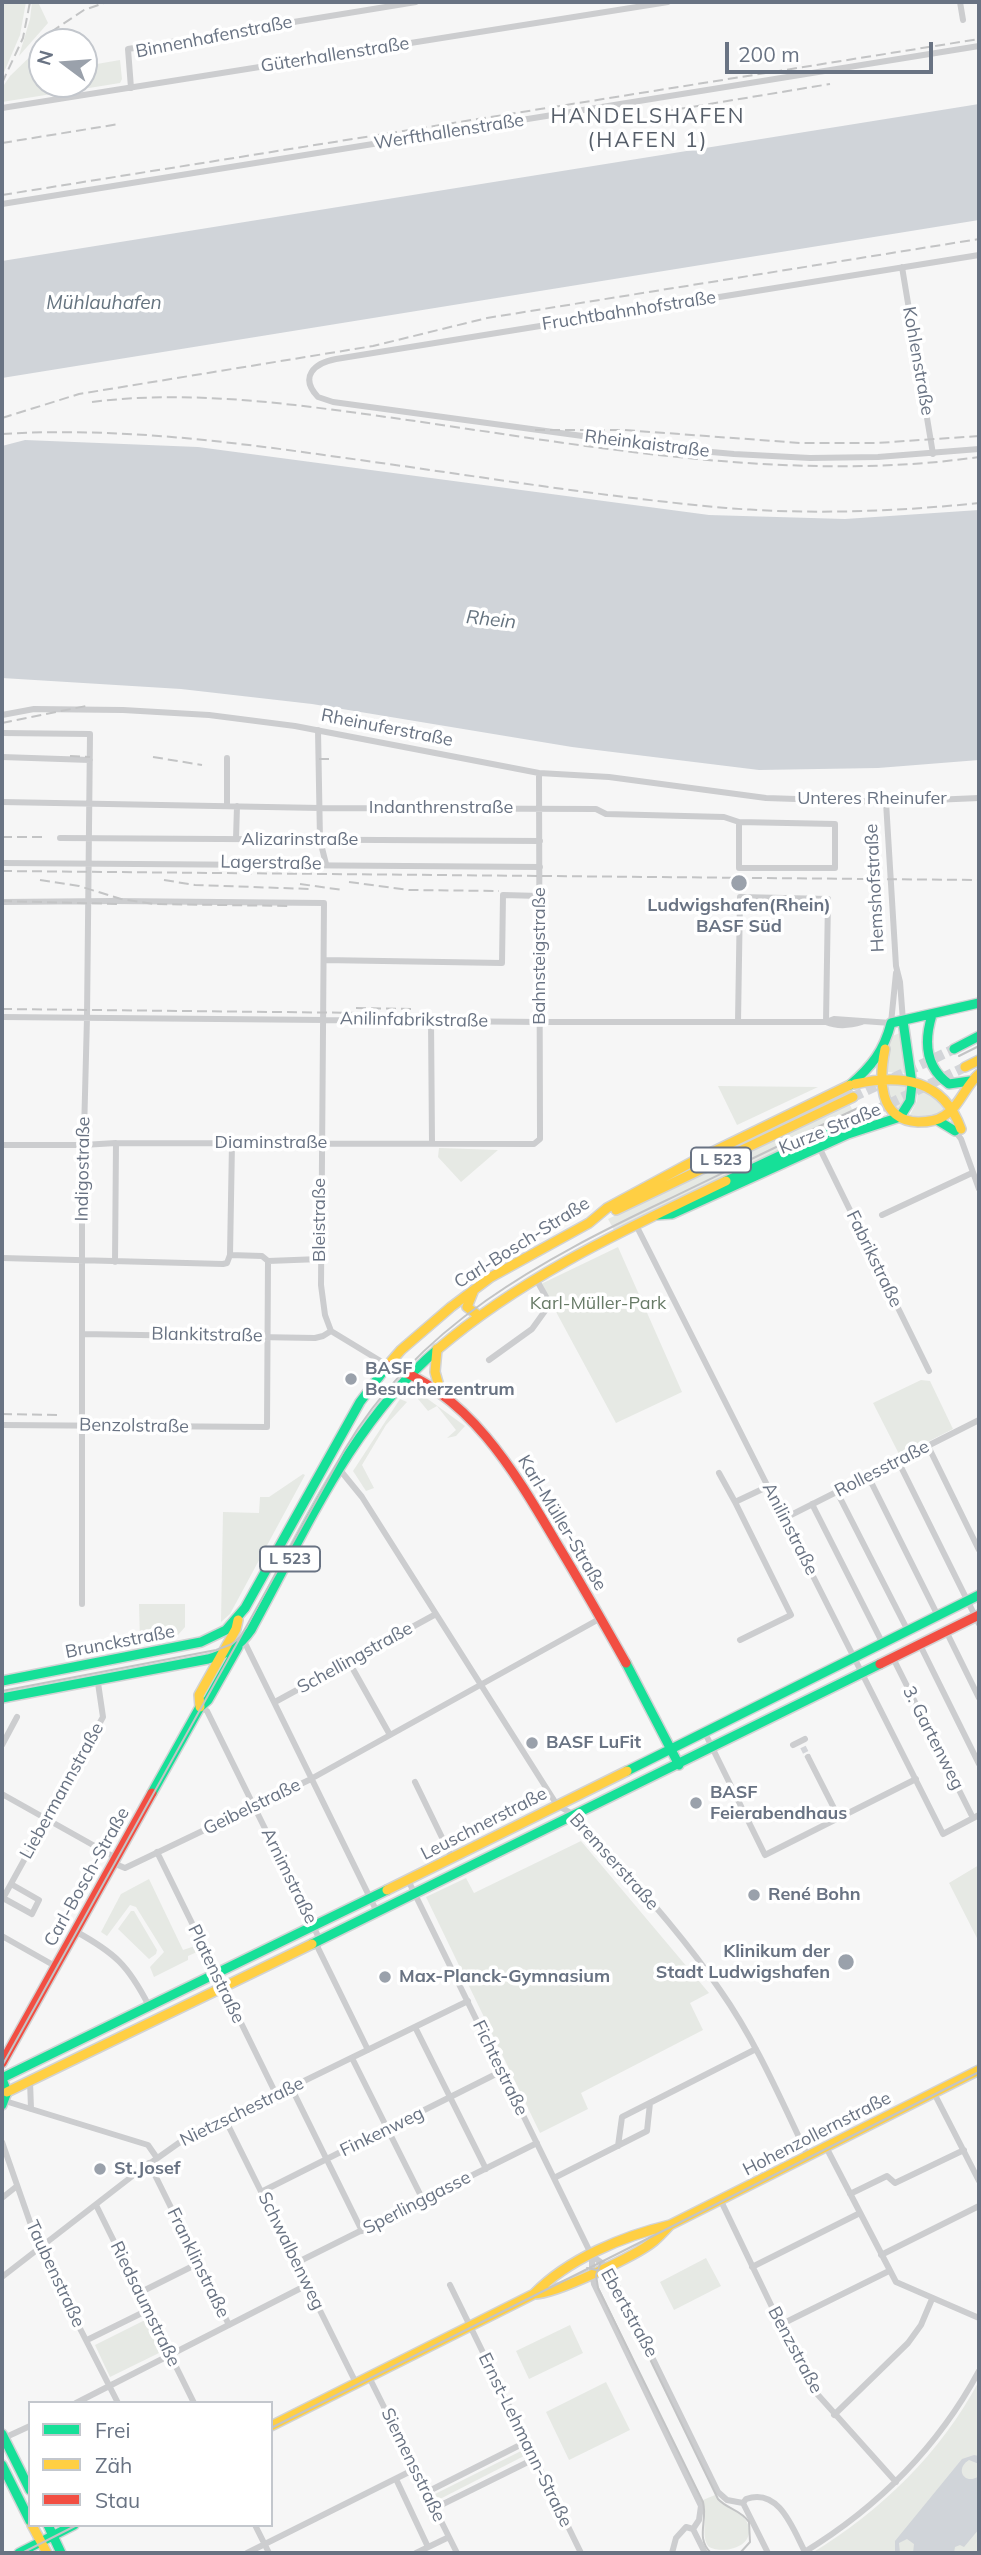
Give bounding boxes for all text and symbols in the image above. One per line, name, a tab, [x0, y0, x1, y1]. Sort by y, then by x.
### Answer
street label: Binnenhafenstraße	[134, 11, 294, 63]
north arrow	[28, 28, 98, 98]
scale bar	[729, 28, 937, 72]
street label: Güterhallenstraße	[259, 33, 411, 77]
text: 200 m	[738, 41, 800, 67]
text: N	[31, 48, 58, 68]
district label: HANDELSHAFEN (HAFEN 1)	[552, 104, 744, 154]
street label: Werfthallenstraße	[372, 109, 526, 155]
street label: Fruchtbahnhofstraße	[541, 287, 717, 335]
water label: Mühlauhafen	[46, 292, 162, 314]
street label: Kohlenstraße	[898, 305, 938, 417]
street label: Rheinkaistraße	[583, 426, 711, 462]
water label: Rhein	[465, 606, 517, 634]
street label: Rheinuferstraße	[319, 705, 455, 751]
street label: Unteres Rheinufer	[797, 788, 947, 810]
street label: Indanthrenstraße	[369, 797, 513, 819]
street label: Hemshofstraße	[861, 823, 889, 953]
street label: Alizarinstraße	[242, 829, 358, 851]
street label: Lagerstraße	[220, 851, 322, 875]
marker: Ludwigshafen(Rhein) BASF Süd	[729, 873, 749, 893]
street label: Bahnsteigstraße	[529, 887, 551, 1025]
place label: Ludwigshafen(Rhein) BASF Süd	[647, 895, 831, 937]
street label: Anilinfabrikstraße	[340, 1008, 488, 1032]
street label: Kurze Straße	[776, 1099, 884, 1159]
street label: Indigostraße	[71, 1116, 95, 1222]
street label: Diaminstraße	[215, 1132, 327, 1154]
road number: L 523	[691, 1148, 751, 1172]
street label: Bleistraße	[309, 1178, 331, 1262]
street label: Carl-Bosch-Straße	[450, 1193, 594, 1293]
street label: Fabrikstraße	[841, 1207, 907, 1311]
park label: Karl-Müller-Park	[530, 1293, 666, 1315]
street label: Blankitstraße	[151, 1323, 263, 1347]
place label: BASF Besucherzentrum	[365, 1358, 515, 1400]
marker: BASF Besucherzentrum	[343, 1371, 359, 1387]
street label: Benzolstraße	[79, 1414, 189, 1438]
street label: Rollesstraße	[831, 1436, 933, 1502]
street label: Karl-Müller-Straße	[513, 1451, 611, 1595]
street label: Anilinstraße	[758, 1479, 822, 1579]
road number: L 523	[260, 1546, 320, 1572]
street label: Schellingstraße	[294, 1617, 416, 1699]
street label: Brunckstraße	[63, 1621, 177, 1663]
street label: 3. Gartenweg	[898, 1683, 968, 1793]
street label: Liebermannstraße	[16, 1719, 108, 1863]
place label: BASF LuFit	[546, 1732, 641, 1754]
marker: BASF LuFit	[524, 1735, 540, 1751]
street label: Geibelstraße	[200, 1774, 304, 1840]
place label: BASF Feierabendhaus	[710, 1782, 847, 1825]
street label: Leuschnerstraße	[417, 1783, 551, 1865]
marker: BASF Feierabendhaus	[688, 1795, 704, 1811]
street label: Carl-Bosch-Straße	[40, 1804, 134, 1950]
street label: Bremserstraße	[565, 1809, 663, 1915]
street label: Arnimstraße	[257, 1825, 321, 1927]
place label: René Bohn	[768, 1884, 861, 1906]
marker: René Bohn	[746, 1887, 762, 1903]
street label: Platenstraße	[183, 1921, 249, 2027]
place label: Klinikum der Stadt Ludwigshafen	[656, 1941, 830, 1983]
marker: Klinikum der Stadt Ludwigshafen	[836, 1952, 856, 1972]
place label: Max-Planck-Gymnasium	[399, 1966, 610, 1988]
marker: Max-Planck-Gymnasium	[377, 1969, 393, 1985]
street label: Fichtestraße	[468, 2017, 532, 2119]
street label: Nietzschestraße	[177, 2073, 307, 2151]
street label: Hohenzollernstraße	[739, 2087, 895, 2181]
street label: Finkenweg	[337, 2102, 427, 2162]
place label: St.Josef	[114, 2158, 180, 2180]
marker: St.Josef	[92, 2161, 108, 2177]
street label: Sperlinggasse	[360, 2167, 474, 2239]
street label: Schwalbenweg	[253, 2189, 329, 2313]
street label: Franklinstraße	[162, 2204, 234, 2322]
street label: Taubenstraße	[21, 2217, 89, 2331]
street label: Riedsaumstraße	[105, 2238, 185, 2370]
street label: Ebertstraße	[596, 2265, 662, 2361]
street label: Benzstraße	[763, 2303, 827, 2397]
street label: Ernst-Lehmann-Straße	[473, 2349, 577, 2531]
legend	[28, 2401, 273, 2527]
street label: Siemensstraße	[376, 2405, 450, 2525]
text: Frei	[95, 2417, 131, 2443]
text: Zäh	[95, 2452, 132, 2478]
text: Stau	[95, 2487, 140, 2513]

